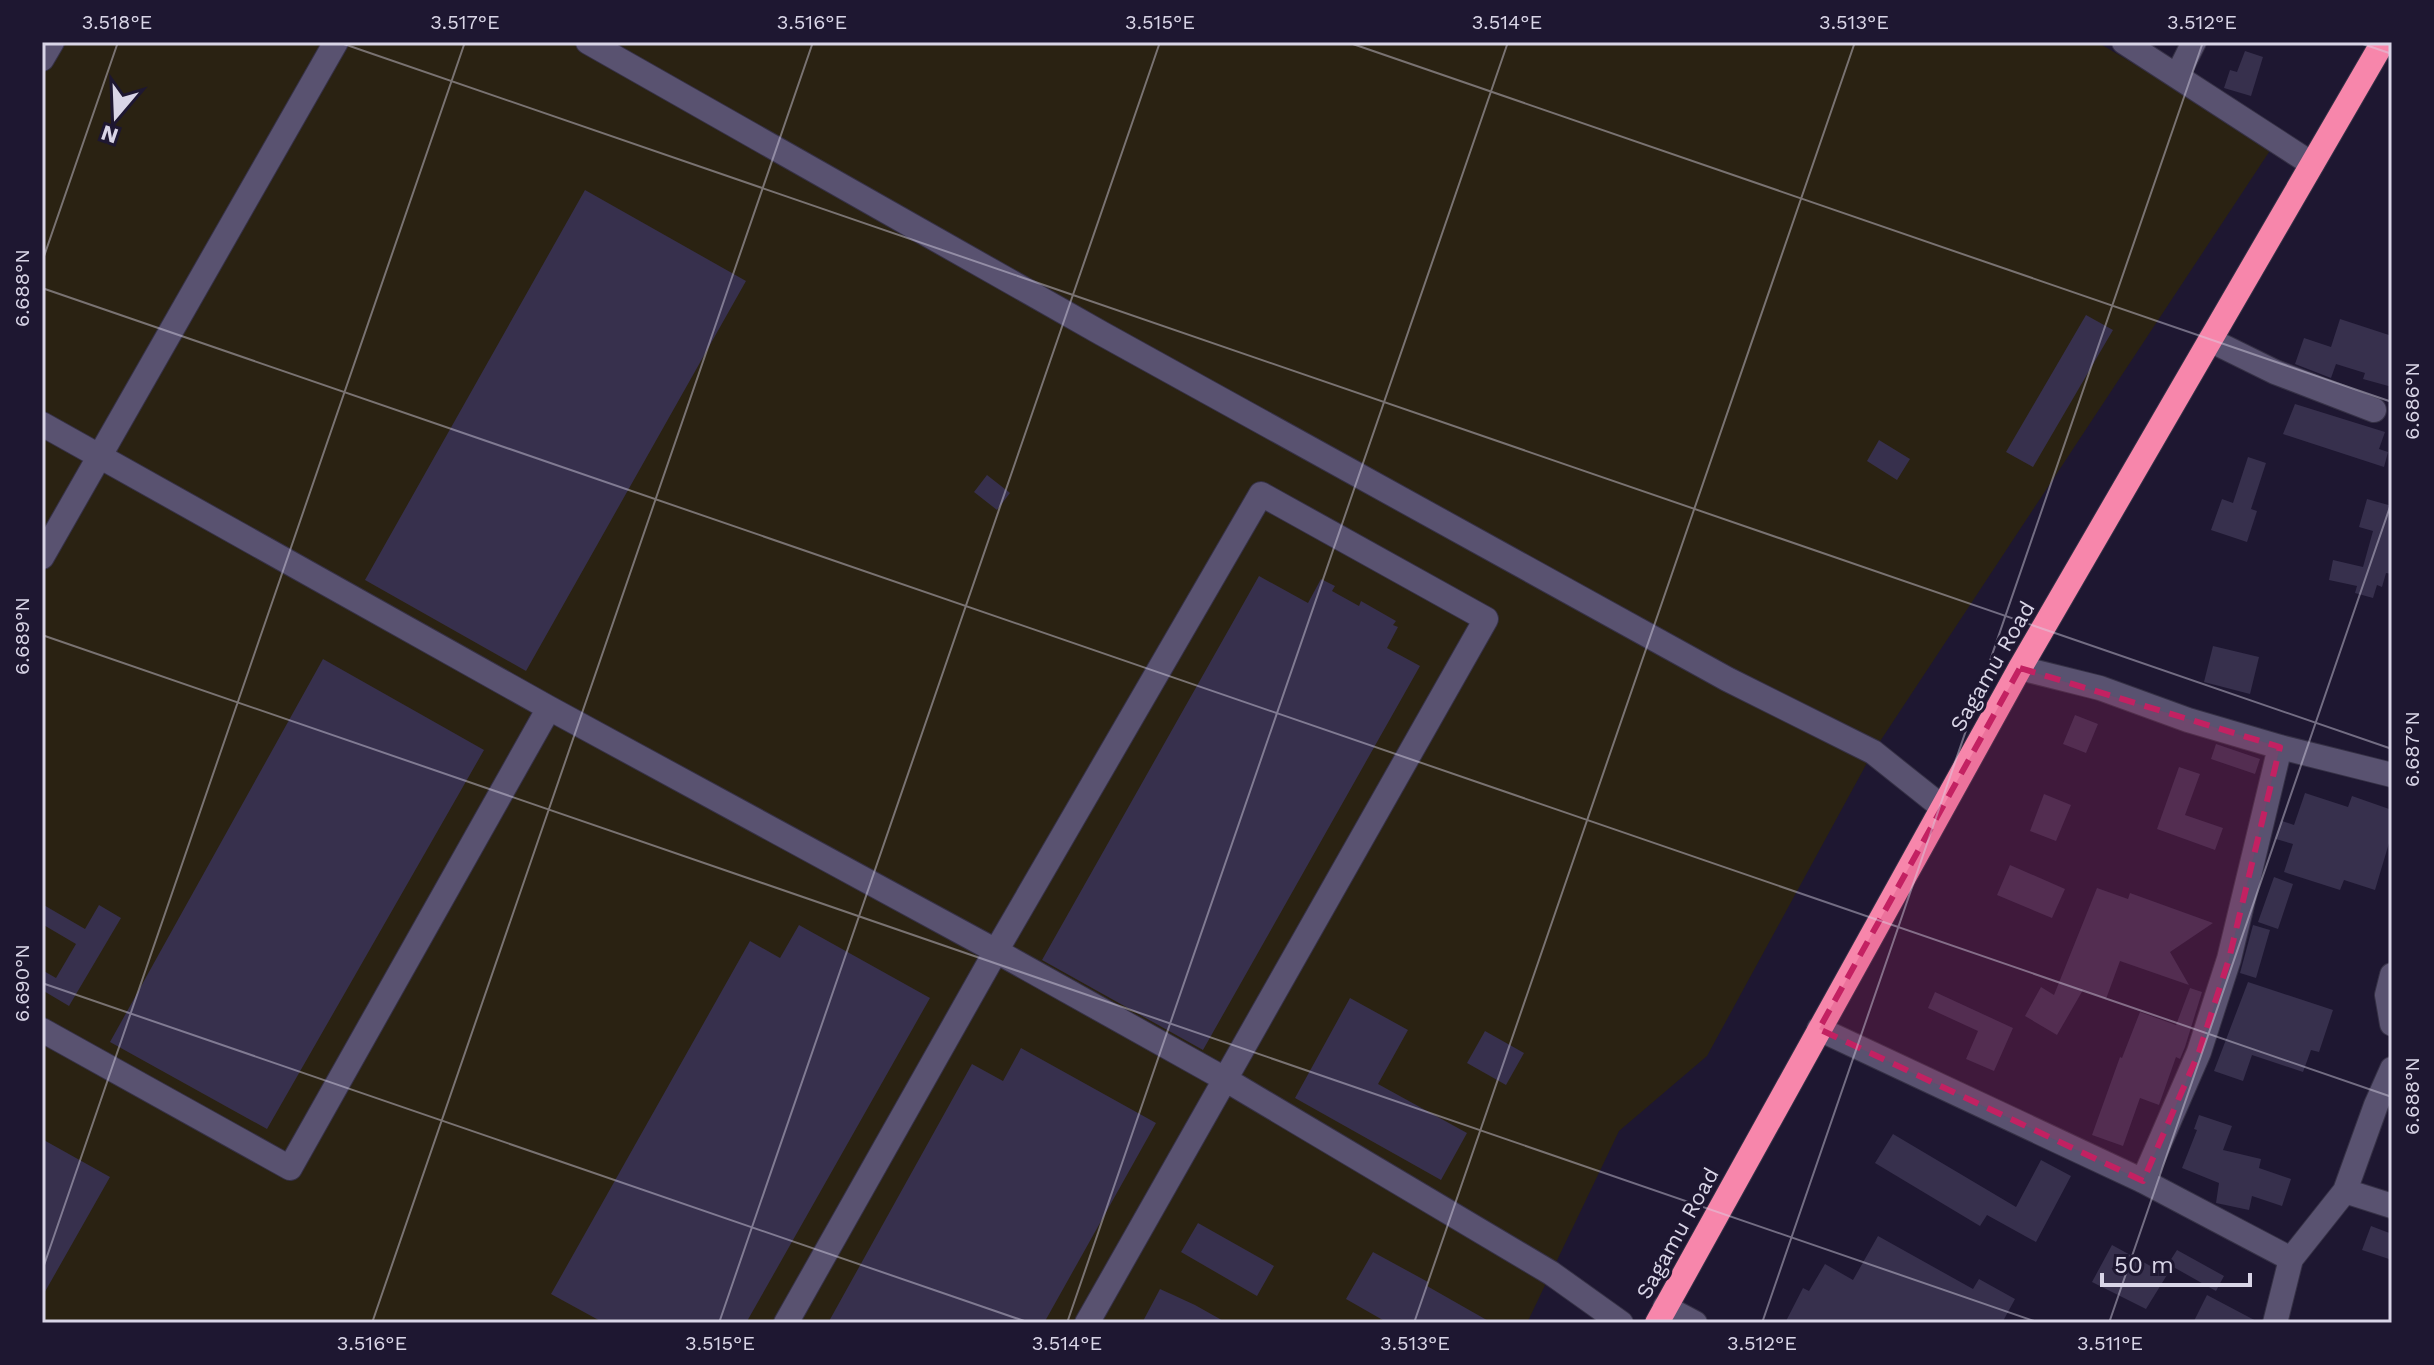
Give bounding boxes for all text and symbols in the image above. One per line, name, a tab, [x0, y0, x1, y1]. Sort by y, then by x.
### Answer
text: 3.518°E	[82, 10, 152, 34]
text: 3.517°E	[430, 10, 500, 34]
text: 3.516°E	[777, 10, 847, 34]
text: 3.515°E	[1125, 10, 1195, 34]
text: 3.514°E	[1472, 10, 1542, 34]
text: 3.513°E	[1819, 10, 1889, 34]
text: 3.512°E	[2167, 10, 2237, 34]
north arrow	[76, 76, 156, 156]
text: N	[98, 120, 121, 149]
text: 6.688°N	[10, 249, 34, 327]
text: 6.686°N	[2400, 362, 2424, 440]
text: 6.689°N	[10, 597, 34, 675]
street label: Sagamu Road	[1945, 597, 2040, 736]
text: 6.687°N	[2400, 711, 2424, 787]
text: 6.690°N	[10, 944, 34, 1022]
text: 6.688°N	[2400, 1057, 2424, 1135]
street label: Sagamu Road	[1631, 1163, 1724, 1303]
scale bar	[2102, 1237, 2250, 1287]
text: 50 m	[2114, 1251, 2174, 1279]
text: 3.516°E	[337, 1331, 407, 1355]
text: 3.515°E	[685, 1331, 755, 1355]
text: 3.514°E	[1032, 1331, 1102, 1355]
text: 3.513°E	[1380, 1331, 1450, 1355]
text: 3.512°E	[1727, 1331, 1797, 1355]
text: 3.511°E	[2077, 1331, 2143, 1355]

